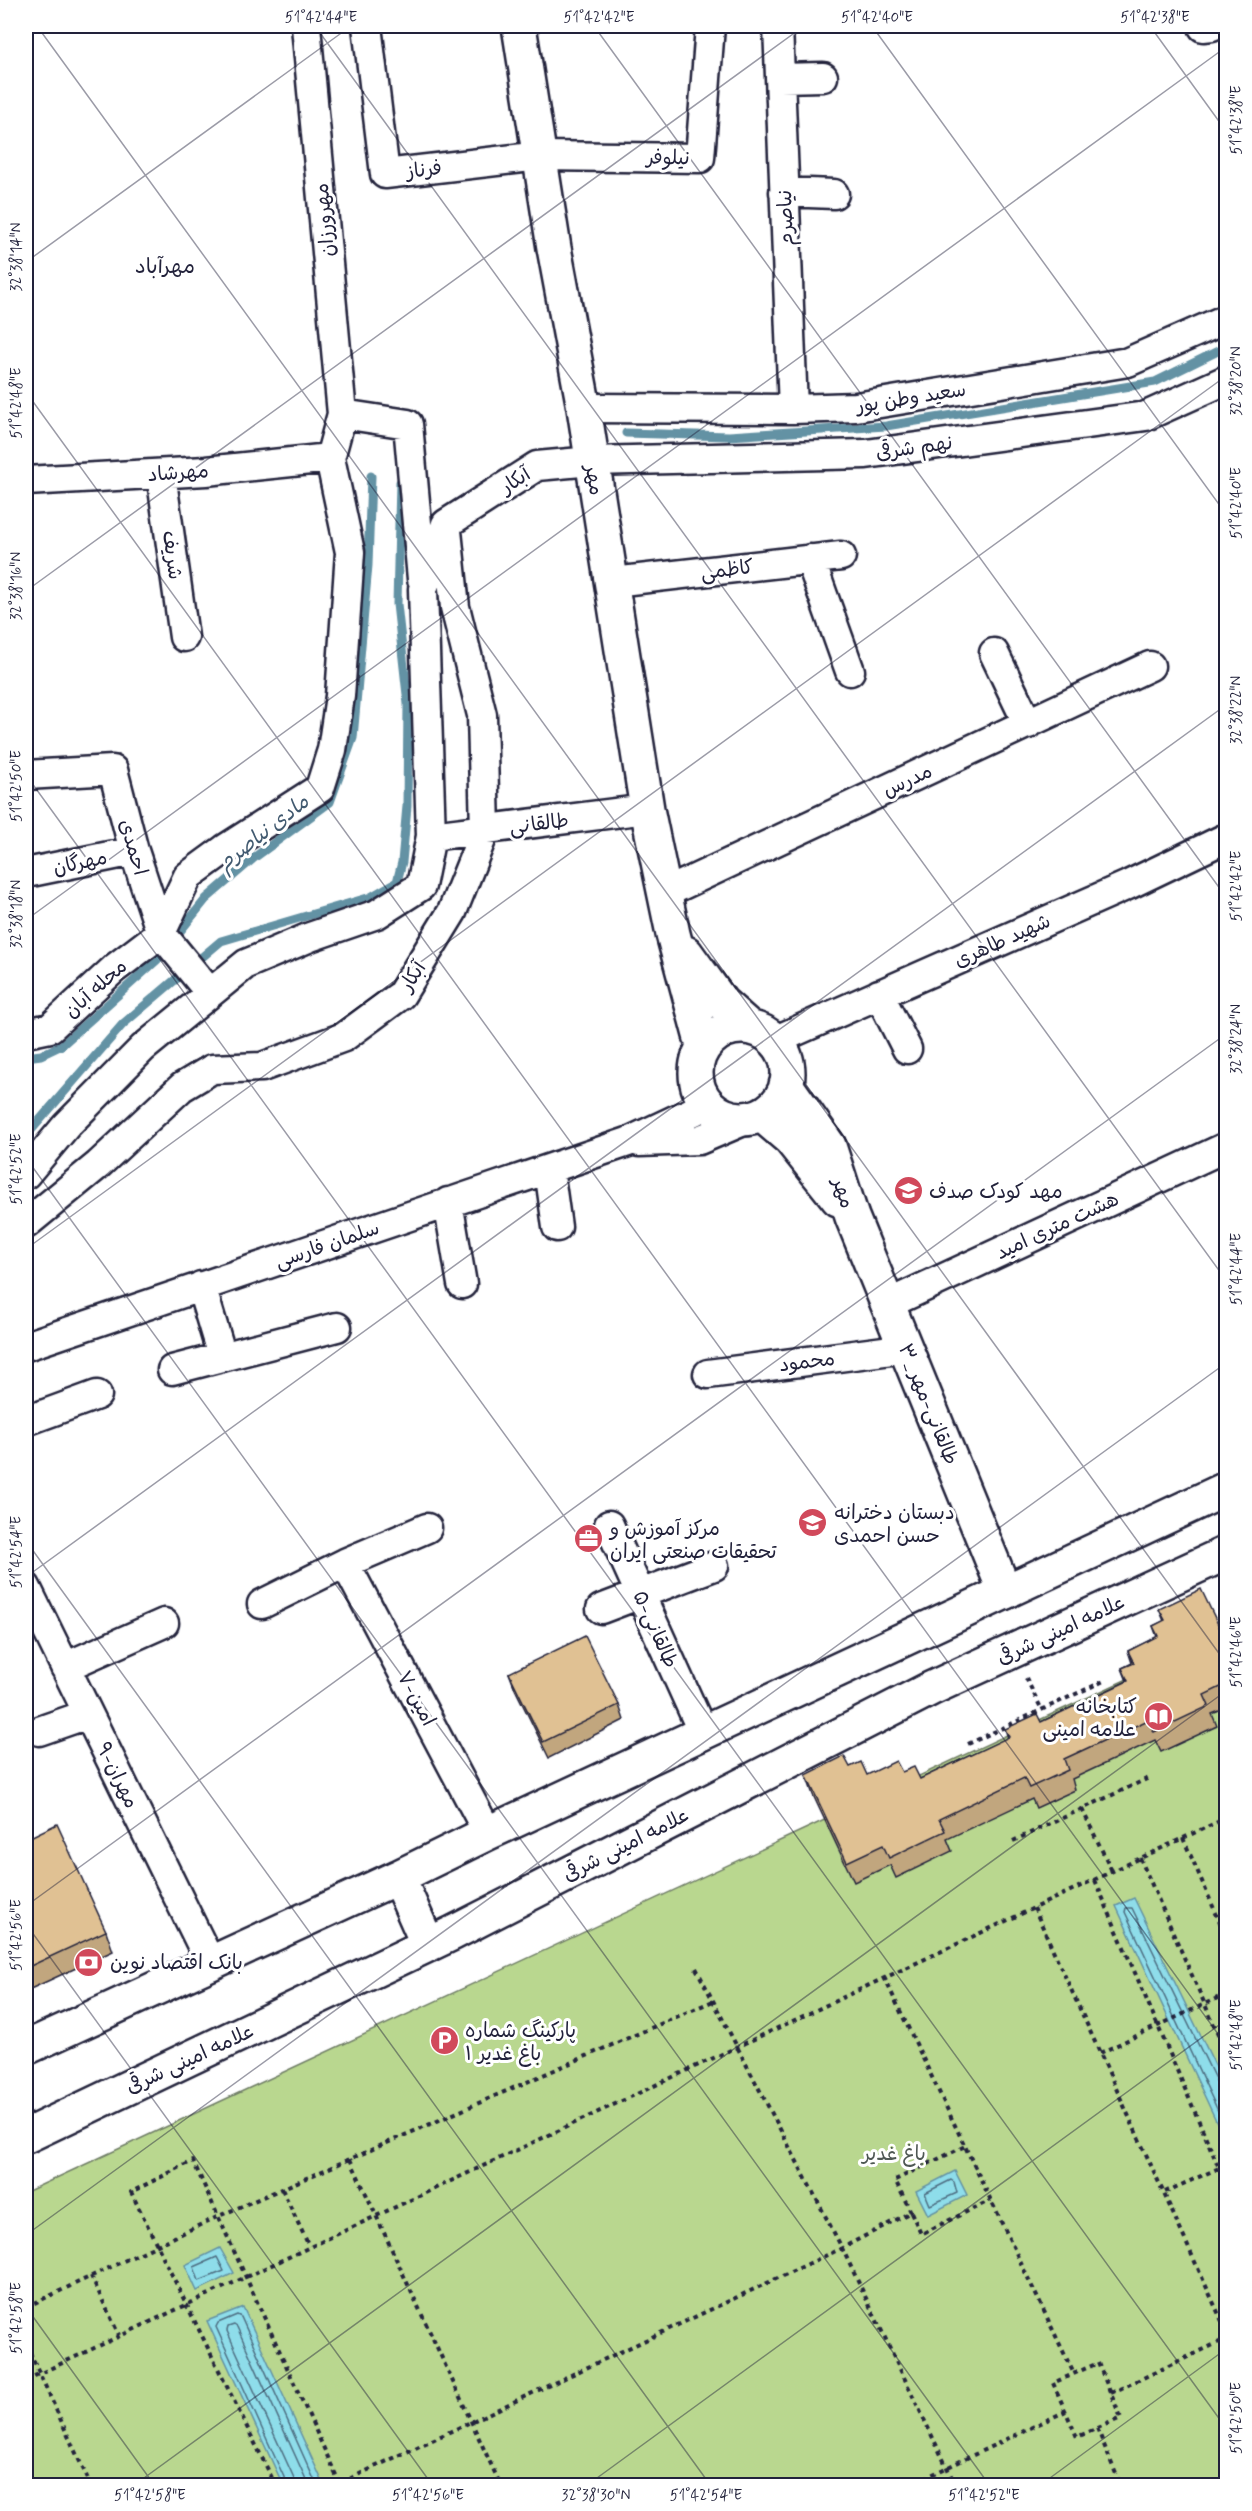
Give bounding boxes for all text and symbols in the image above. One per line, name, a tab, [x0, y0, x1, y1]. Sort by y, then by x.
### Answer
text: 51°42'44"E	[285, 8, 357, 28]
text: 51°42'42"E	[563, 8, 635, 28]
text: 51°42'40"E	[841, 8, 913, 28]
text: 51°42'38"E	[1120, 8, 1190, 28]
text: 51°42'38"E	[1227, 85, 1247, 155]
street label: نیلوفر	[644, 145, 690, 172]
street label: فرناز	[403, 155, 443, 186]
street label: مهرورزان	[309, 182, 342, 258]
street label: نیاصرم	[772, 189, 802, 246]
text: 32°38'14"N	[7, 222, 27, 292]
district label: مهرآباد	[135, 253, 195, 281]
text: 32°38'20"N	[1227, 346, 1247, 416]
text: 51°42'48"E	[7, 367, 27, 439]
street label: سعید وطن پور	[852, 376, 968, 421]
street label: نهم شرقی	[874, 429, 954, 467]
street label: مهرشاد	[147, 458, 210, 489]
street label: آبکار	[494, 461, 537, 502]
street label: مهر	[577, 461, 609, 498]
text: 51°42'40"E	[1227, 467, 1247, 539]
street label: شریف	[155, 529, 188, 581]
text: 32°38'16"N	[7, 552, 27, 620]
street label: کاظمی	[699, 554, 755, 587]
text: 32°38'22"N	[1227, 676, 1247, 744]
text: 51°42'50"E	[7, 750, 27, 822]
street label: مدرس	[878, 758, 937, 805]
water label: مادی نیاصرم	[211, 788, 316, 879]
street label: طالقانی	[508, 807, 570, 842]
street label: احمدی	[112, 816, 153, 879]
street label: مهرگان	[51, 845, 110, 882]
text: 51°42'42"E	[1227, 850, 1247, 922]
text: 32°38'18"N	[7, 880, 27, 948]
street label: شهید طاهری	[950, 908, 1055, 975]
street label: محله آبان	[59, 954, 133, 1025]
street label: آبکار	[392, 956, 434, 999]
text: 32°38'24"N	[1227, 1004, 1247, 1074]
text: 51°42'52"E	[7, 1133, 27, 1205]
street label: مهر	[824, 1173, 860, 1212]
school or university icon: مهد کودک صدف	[892, 1175, 924, 1207]
place label: مهد کودک صدف	[929, 1179, 1063, 1206]
street label: هشت متری امید	[992, 1186, 1124, 1267]
street label: سلمان فارسی	[272, 1215, 383, 1276]
text: 51°42'44"E	[1227, 1233, 1247, 1305]
street label: ۳_طالقانی-مهر	[891, 1340, 964, 1469]
street label: محمود	[778, 1346, 837, 1379]
place label: دبستان دخترانه حسن احمدی	[834, 1500, 955, 1550]
school or university icon: دبستان دخترانه حسن احمدی	[797, 1507, 829, 1539]
text: 51°42'54"E	[7, 1515, 27, 1588]
place label: مرکز آموزش و تحقیقات صنعتی ایران	[608, 1516, 777, 1566]
office icon: مرکز آموزش و تحقیقات صنعتی ایران	[573, 1523, 605, 1555]
street label: ۵-طالقانی	[626, 1587, 684, 1673]
street label: علامه امینی شرقی	[992, 1588, 1130, 1672]
text: 51°42'46"E	[1227, 1616, 1247, 1688]
street label: ۷-امین	[390, 1666, 441, 1731]
place label: کتابخانه علامه امینی	[1042, 1694, 1137, 1744]
library icon: کتابخانه علامه امینی	[1142, 1701, 1174, 1733]
street label: ۹-مهران	[89, 1738, 144, 1813]
street label: علامه امینی شرقی	[558, 1801, 695, 1889]
text: 51°42'56"E	[7, 1899, 27, 1971]
bank icon: بانک اقتصاد نوین	[73, 1946, 105, 1978]
place label: بانک اقتصاد نوین	[110, 1950, 243, 1977]
text: 51°42'48"E	[1227, 1999, 1247, 2071]
street label: علامه امینی شرقی	[121, 2017, 259, 2101]
place label: پارکینگ شماره ۱ باغ غدیر	[465, 2018, 576, 2068]
parking icon: پارکینگ شماره ۱ باغ غدیر	[428, 2025, 460, 2057]
park label: باغ غدیر	[860, 2141, 926, 2168]
text: 51°42'58"E	[7, 2282, 27, 2354]
text: 51°42'50"E	[1227, 2382, 1247, 2454]
text: 51°42'58"E	[114, 2486, 186, 2506]
text: 51°42'56"E	[392, 2486, 464, 2506]
text: 32°38'30"N	[562, 2486, 630, 2506]
text: 51°42'54"E	[670, 2486, 743, 2506]
text: 51°42'52"E	[948, 2486, 1020, 2506]

